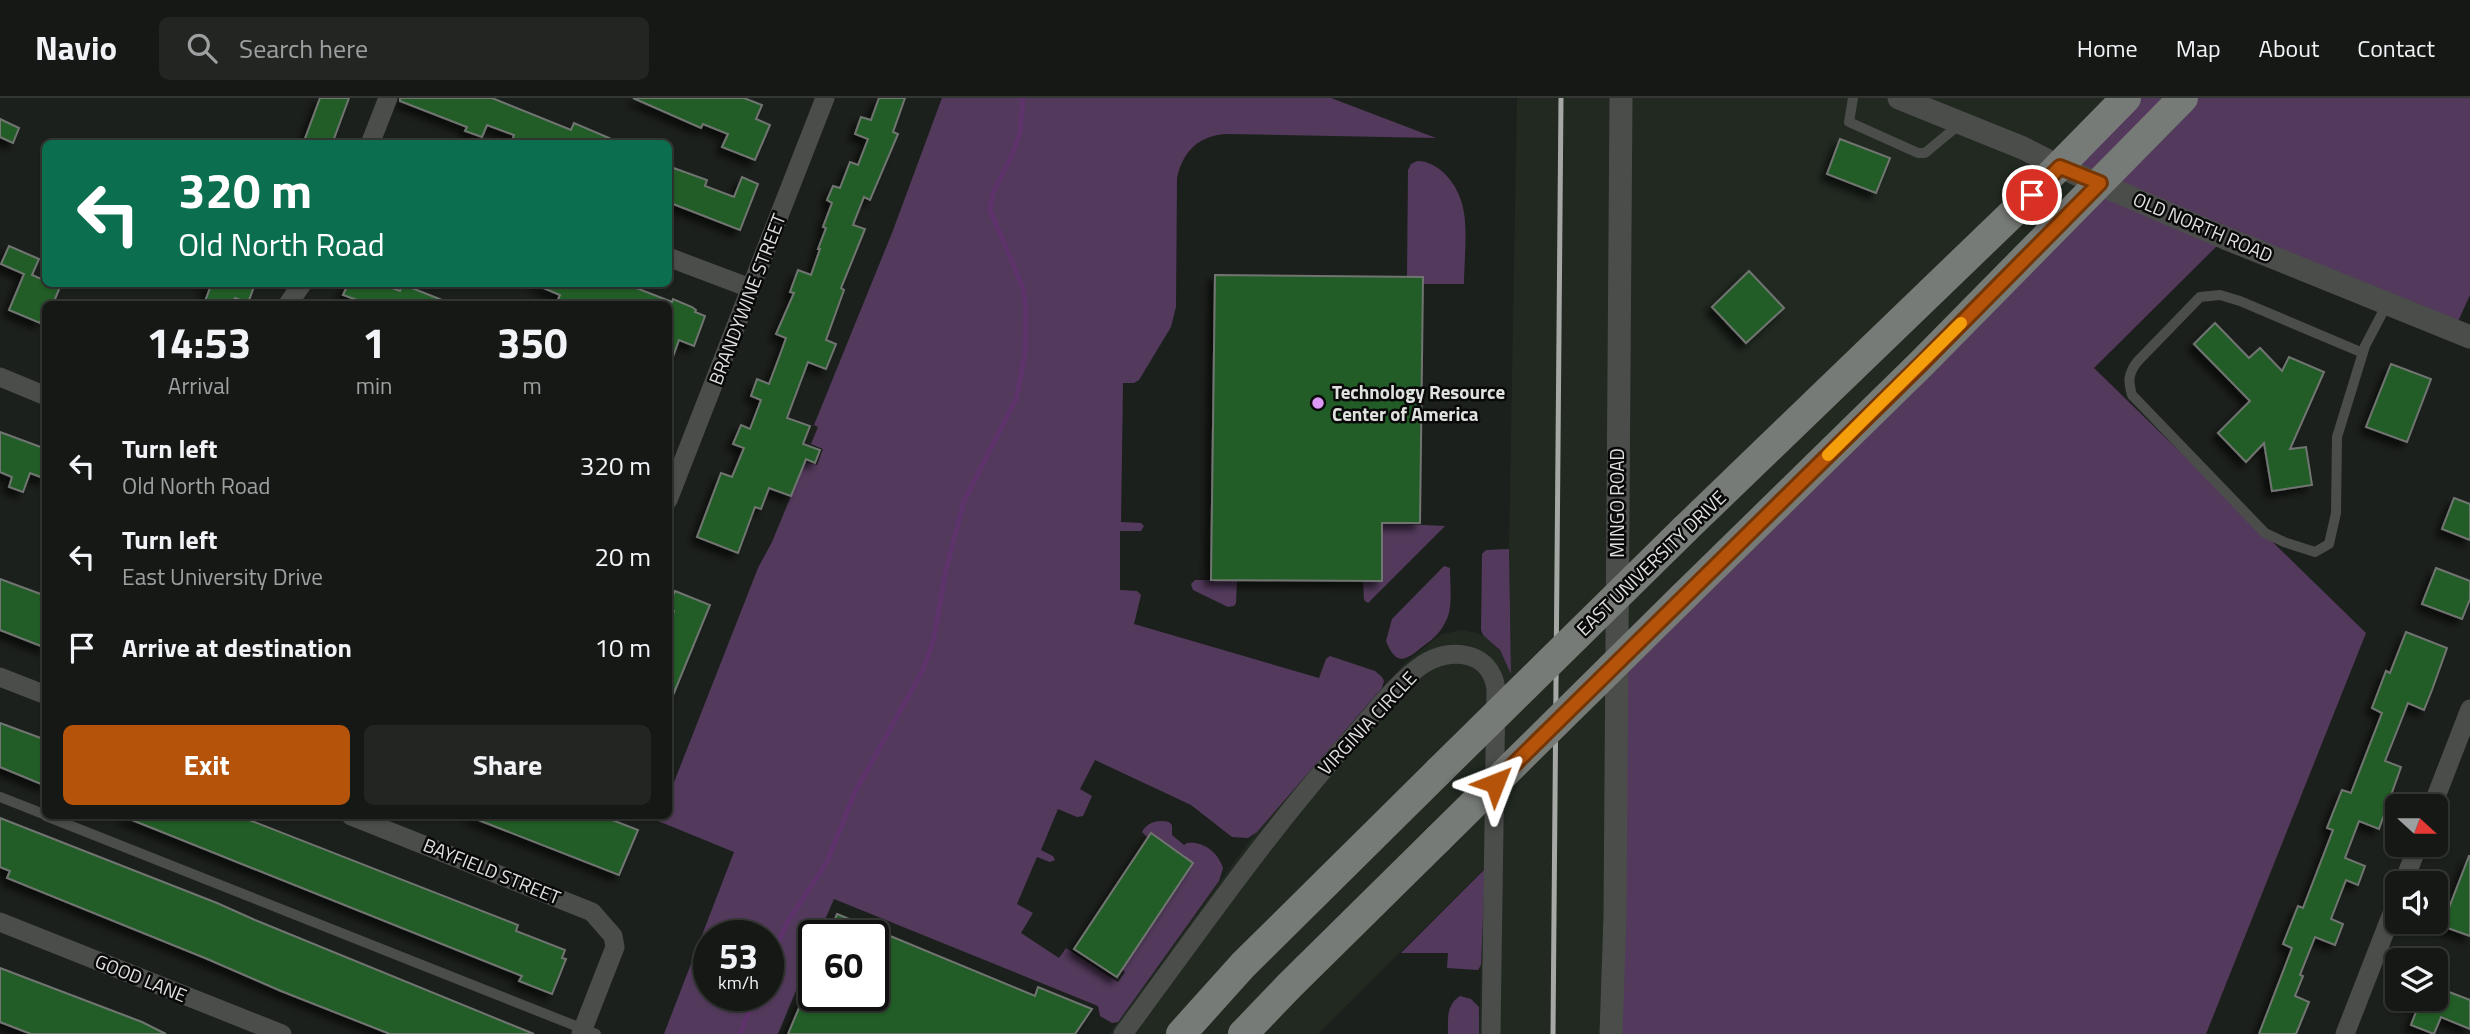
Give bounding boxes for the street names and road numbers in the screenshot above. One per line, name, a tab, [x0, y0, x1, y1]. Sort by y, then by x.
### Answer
street label: OLD NORTH ROAD	[2129, 184, 2278, 269]
street label: BRANDYWINE STREET	[700, 209, 793, 389]
street label: MINGO ROAD	[1602, 448, 1631, 558]
street label: EAST UNIVERSITY DRIVE	[1569, 483, 1732, 642]
street label: VIRGINIA CIRCLE	[1311, 664, 1423, 781]
street label: BAYFIELD STREET	[419, 830, 565, 911]
street label: GOOD LANE	[91, 946, 192, 1009]

